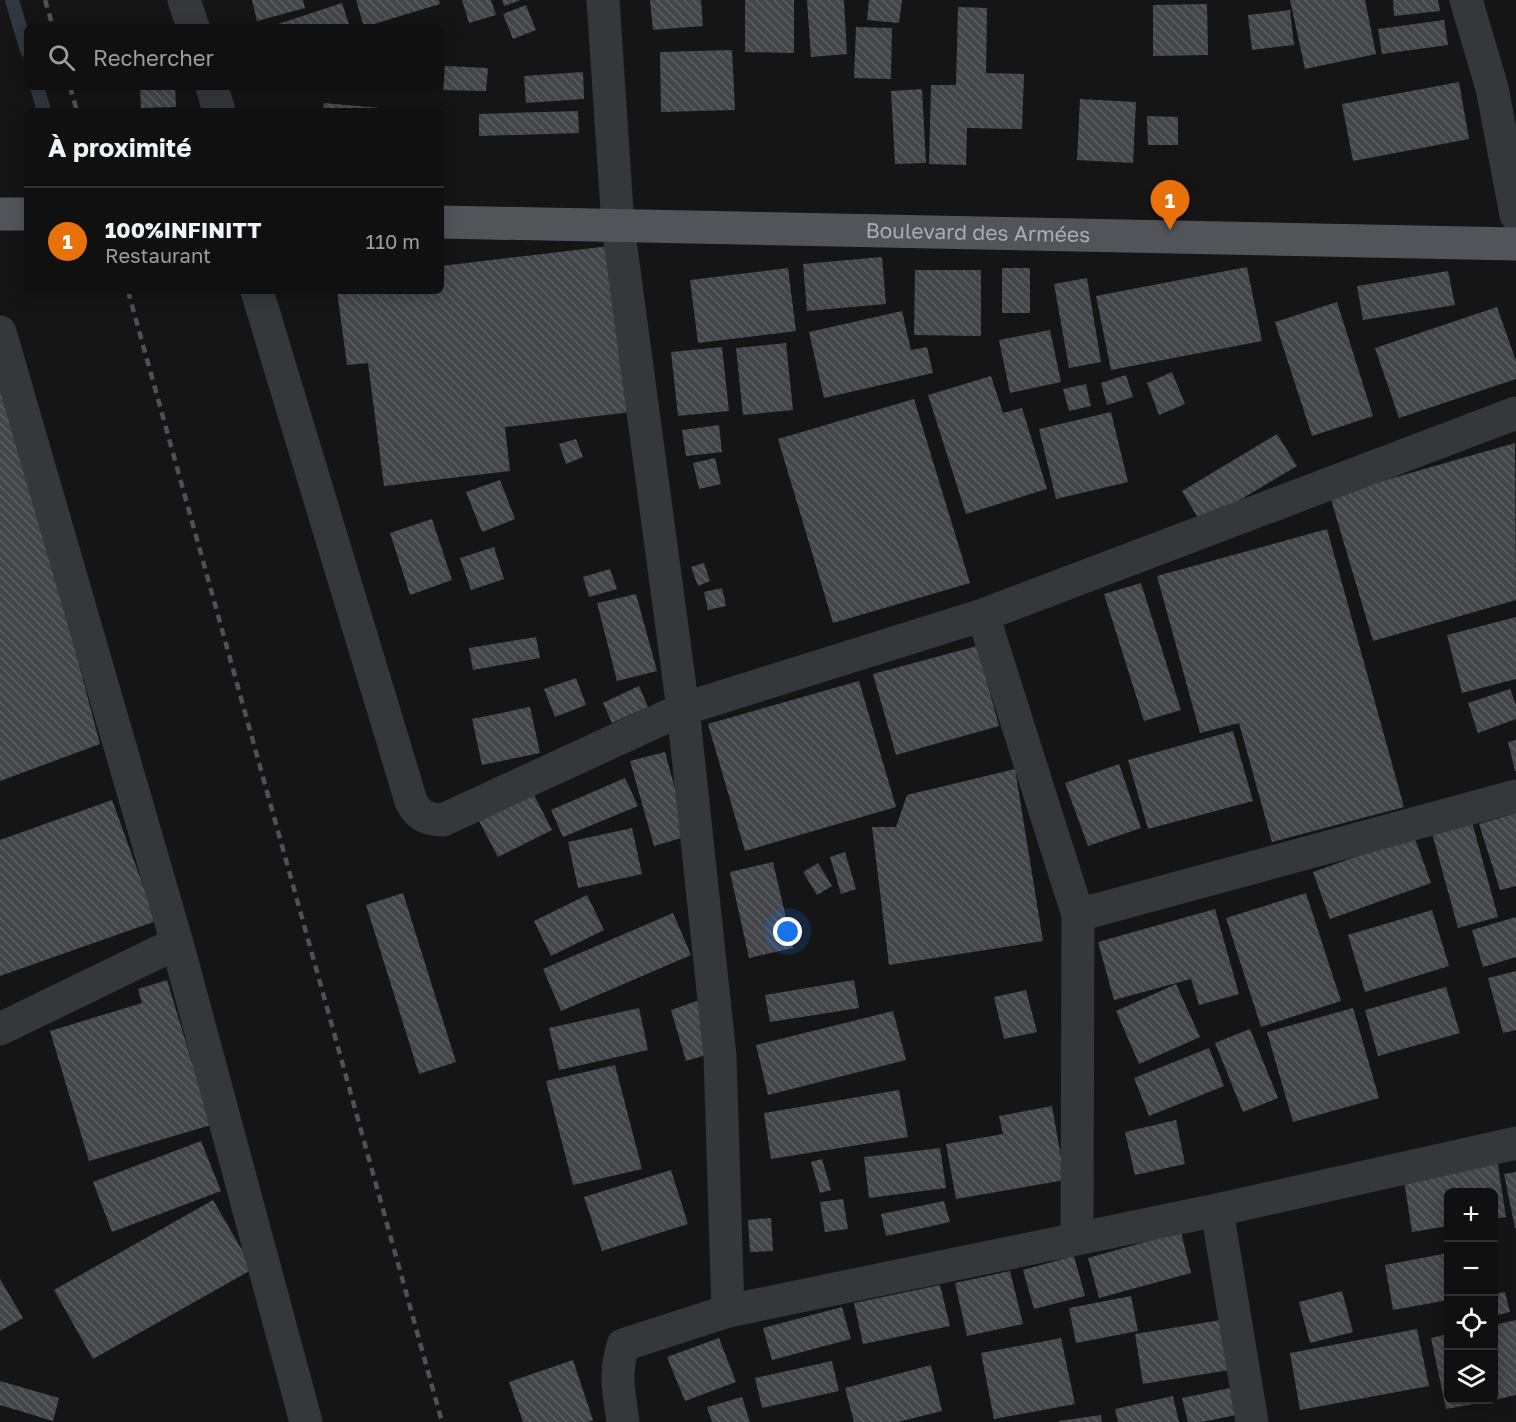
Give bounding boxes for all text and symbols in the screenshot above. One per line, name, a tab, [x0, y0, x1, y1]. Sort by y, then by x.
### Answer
search box	[24, 24, 444, 90]
icon: search	[45, 41, 78, 74]
text: Rechercher	[93, 44, 214, 71]
text: À proximité	[48, 132, 192, 163]
pin: 1	[1150, 180, 1190, 230]
text: 100%INFINITT	[105, 216, 262, 243]
street label: Boulevard des Armées	[865, 217, 1091, 247]
text: 1	[62, 229, 73, 253]
text: 110 m	[366, 229, 420, 253]
text: Restaurant	[105, 243, 211, 267]
your location	[773, 917, 802, 946]
map controls	[1444, 1188, 1498, 1404]
button: +	[1444, 1188, 1498, 1242]
button: −	[1444, 1242, 1498, 1296]
button: locate	[1444, 1296, 1498, 1350]
button: layers	[1444, 1350, 1498, 1404]

